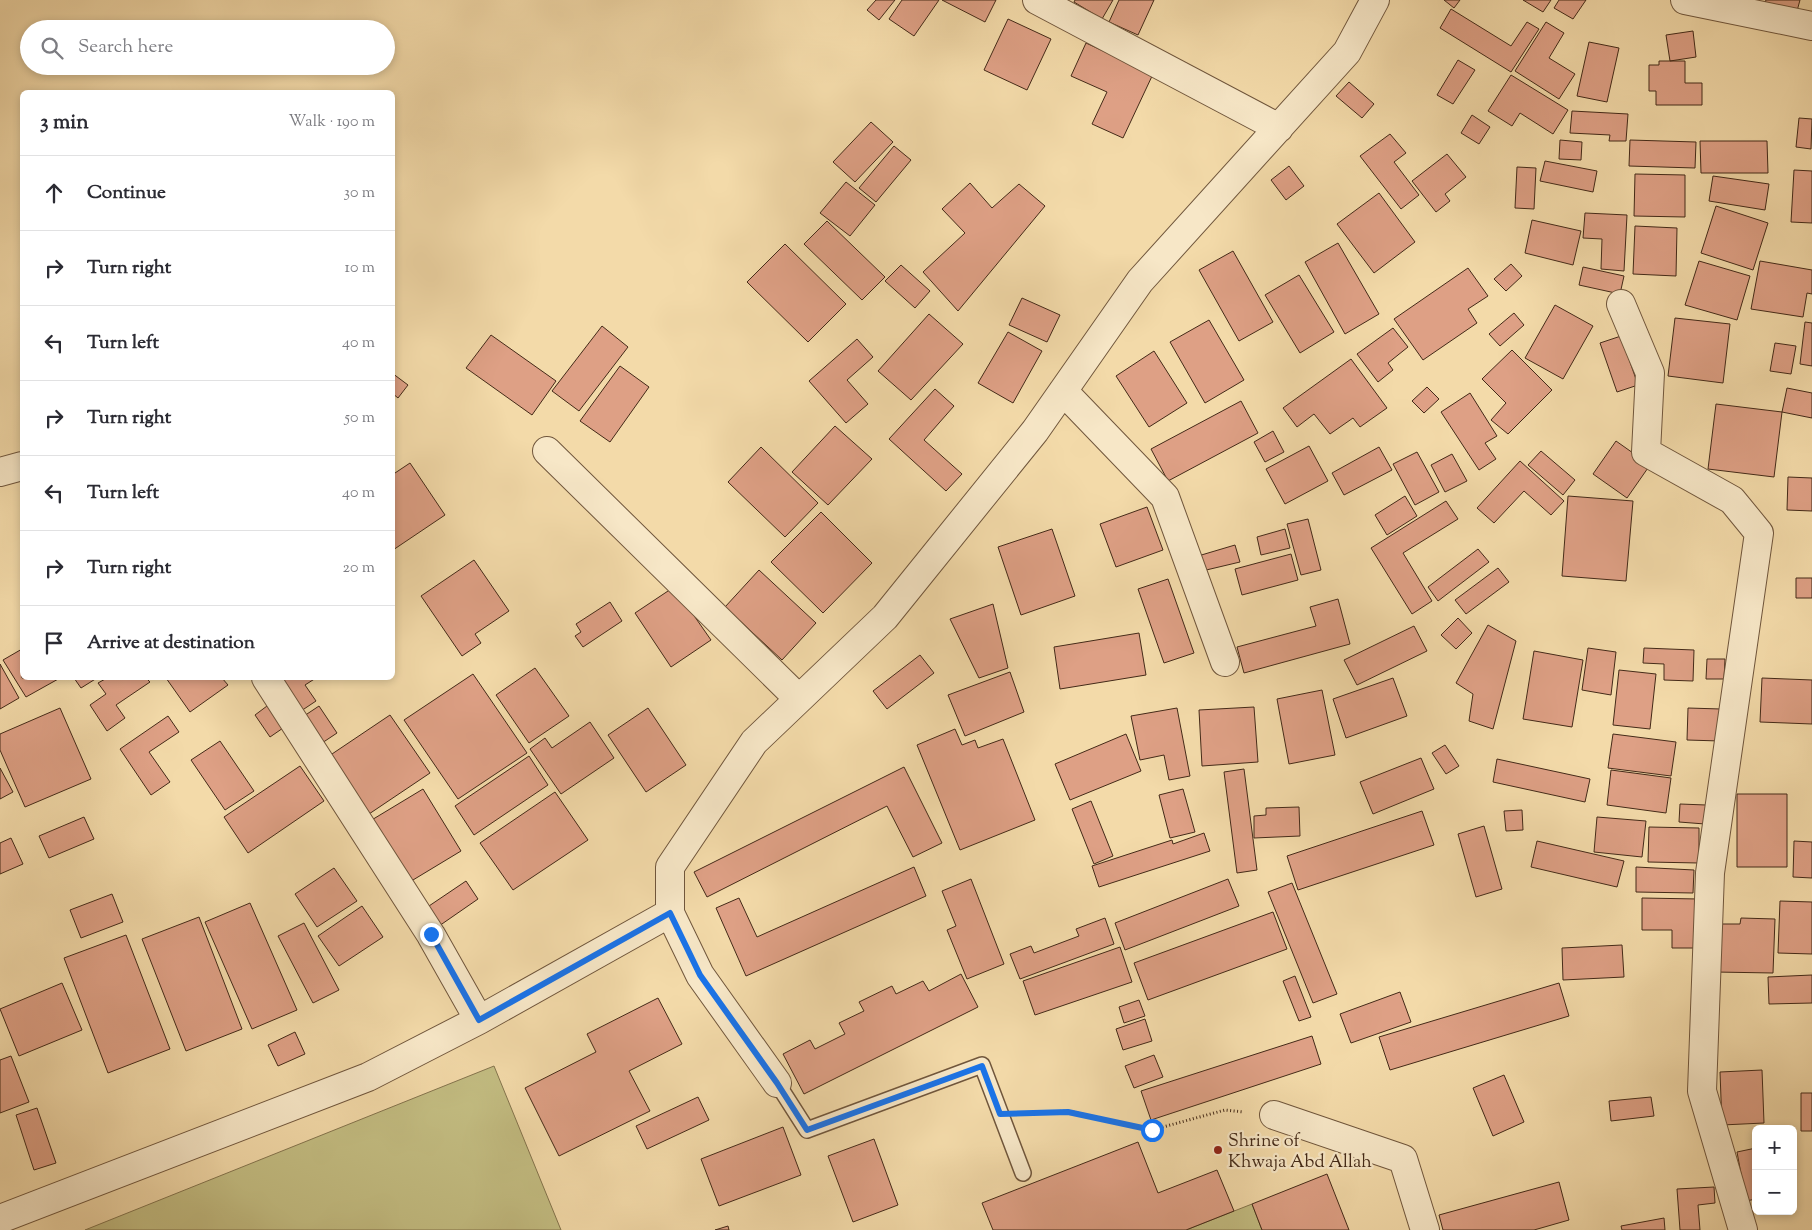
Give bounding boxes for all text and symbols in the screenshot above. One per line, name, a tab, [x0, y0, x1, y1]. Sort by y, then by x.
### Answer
search box	[20, 20, 395, 75]
icon: search	[38, 34, 66, 62]
text: Search here	[78, 34, 173, 61]
text: 3 min	[40, 108, 89, 138]
text: Walk · 190 m	[288, 111, 375, 134]
icon: ahead	[40, 179, 68, 207]
text: Continue	[87, 180, 166, 207]
text: 30 m	[344, 182, 375, 205]
icon: right	[40, 254, 68, 282]
text: Turn right	[87, 255, 171, 282]
text: 10 m	[345, 257, 375, 280]
icon: left	[40, 329, 68, 357]
text: Turn left	[87, 330, 159, 357]
text: 40 m	[342, 332, 375, 355]
icon: right	[40, 404, 68, 432]
text: Turn right	[87, 405, 171, 432]
text: 50 m	[344, 407, 375, 430]
icon: left	[40, 479, 68, 507]
text: Turn left	[87, 480, 159, 507]
text: 40 m	[342, 482, 375, 505]
icon: right	[40, 554, 68, 582]
text: Turn right	[87, 555, 171, 582]
text: 20 m	[342, 557, 375, 580]
icon: arrive	[40, 629, 68, 657]
text: Arrive at destination	[87, 630, 255, 657]
route end	[420, 923, 443, 946]
route start	[1141, 1119, 1164, 1142]
map controls	[1752, 1125, 1797, 1215]
button: +	[1752, 1125, 1797, 1170]
place label: Shrine of Khwaja Abd Allah	[1228, 1129, 1372, 1176]
marker: Shrine of Khwaja Abd Allah	[1212, 1144, 1224, 1156]
button: −	[1752, 1170, 1797, 1215]

